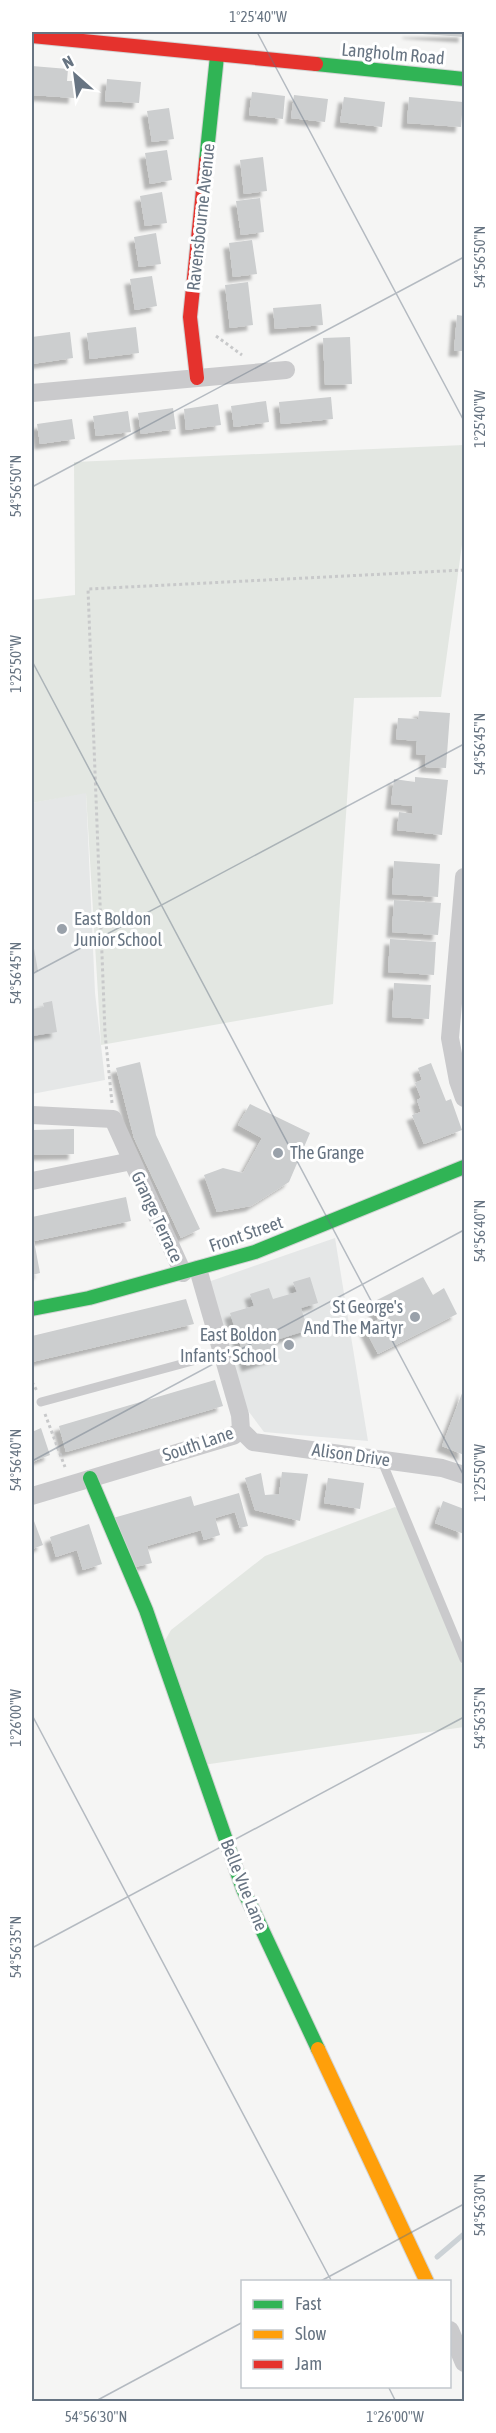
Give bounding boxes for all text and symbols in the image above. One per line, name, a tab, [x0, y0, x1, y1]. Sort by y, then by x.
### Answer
text: 1°25'40"W	[229, 8, 287, 25]
street label: Langholm Road	[341, 39, 446, 68]
north arrow	[45, 45, 105, 105]
text: N	[60, 52, 76, 72]
street label: Ravensbourne Avenue	[182, 142, 219, 292]
text: 54°56'50"N	[471, 226, 488, 288]
text: 1°25'40"W	[471, 390, 488, 448]
text: 54°56'50"N	[7, 455, 24, 517]
text: 1°25'50"W	[7, 635, 24, 693]
text: 54°56'45"N	[471, 713, 488, 775]
place label: East Boldon Junior School	[74, 908, 162, 950]
marker: East Boldon Junior School	[55, 922, 69, 936]
text: 54°56'45"N	[7, 942, 24, 1004]
place label: The Grange	[290, 1142, 364, 1163]
marker: The Grange	[271, 1146, 285, 1160]
street label: Grange Terrace	[127, 1168, 188, 1266]
text: 54°56'40"N	[471, 1200, 488, 1262]
street label: Front Street	[206, 1211, 285, 1256]
place label: St George's And The Martyr	[304, 1296, 404, 1338]
marker: St George's And The Martyr	[408, 1310, 422, 1324]
place label: East Boldon Infants' School	[180, 1324, 277, 1366]
marker: East Boldon Infants' School	[282, 1338, 296, 1352]
street label: South Lane	[160, 1422, 236, 1465]
text: 54°56'40"N	[7, 1429, 24, 1491]
street label: Alison Drive	[311, 1439, 391, 1470]
text: 1°25'50"W	[471, 1444, 488, 1502]
text: 54°56'35"N	[471, 1687, 488, 1749]
text: 1°26'00"W	[7, 1689, 24, 1747]
street label: Belle Vue Lane	[217, 1836, 272, 1934]
text: 54°56'35"N	[7, 1916, 24, 1978]
text: 54°56'30"N	[471, 2174, 488, 2236]
legend	[241, 2280, 451, 2388]
text: Fast	[295, 2293, 322, 2314]
text: Slow	[295, 2323, 326, 2344]
text: Jam	[295, 2353, 322, 2374]
text: 54°56'30"N	[65, 2408, 127, 2425]
text: 1°26'00"W	[366, 2408, 424, 2425]

